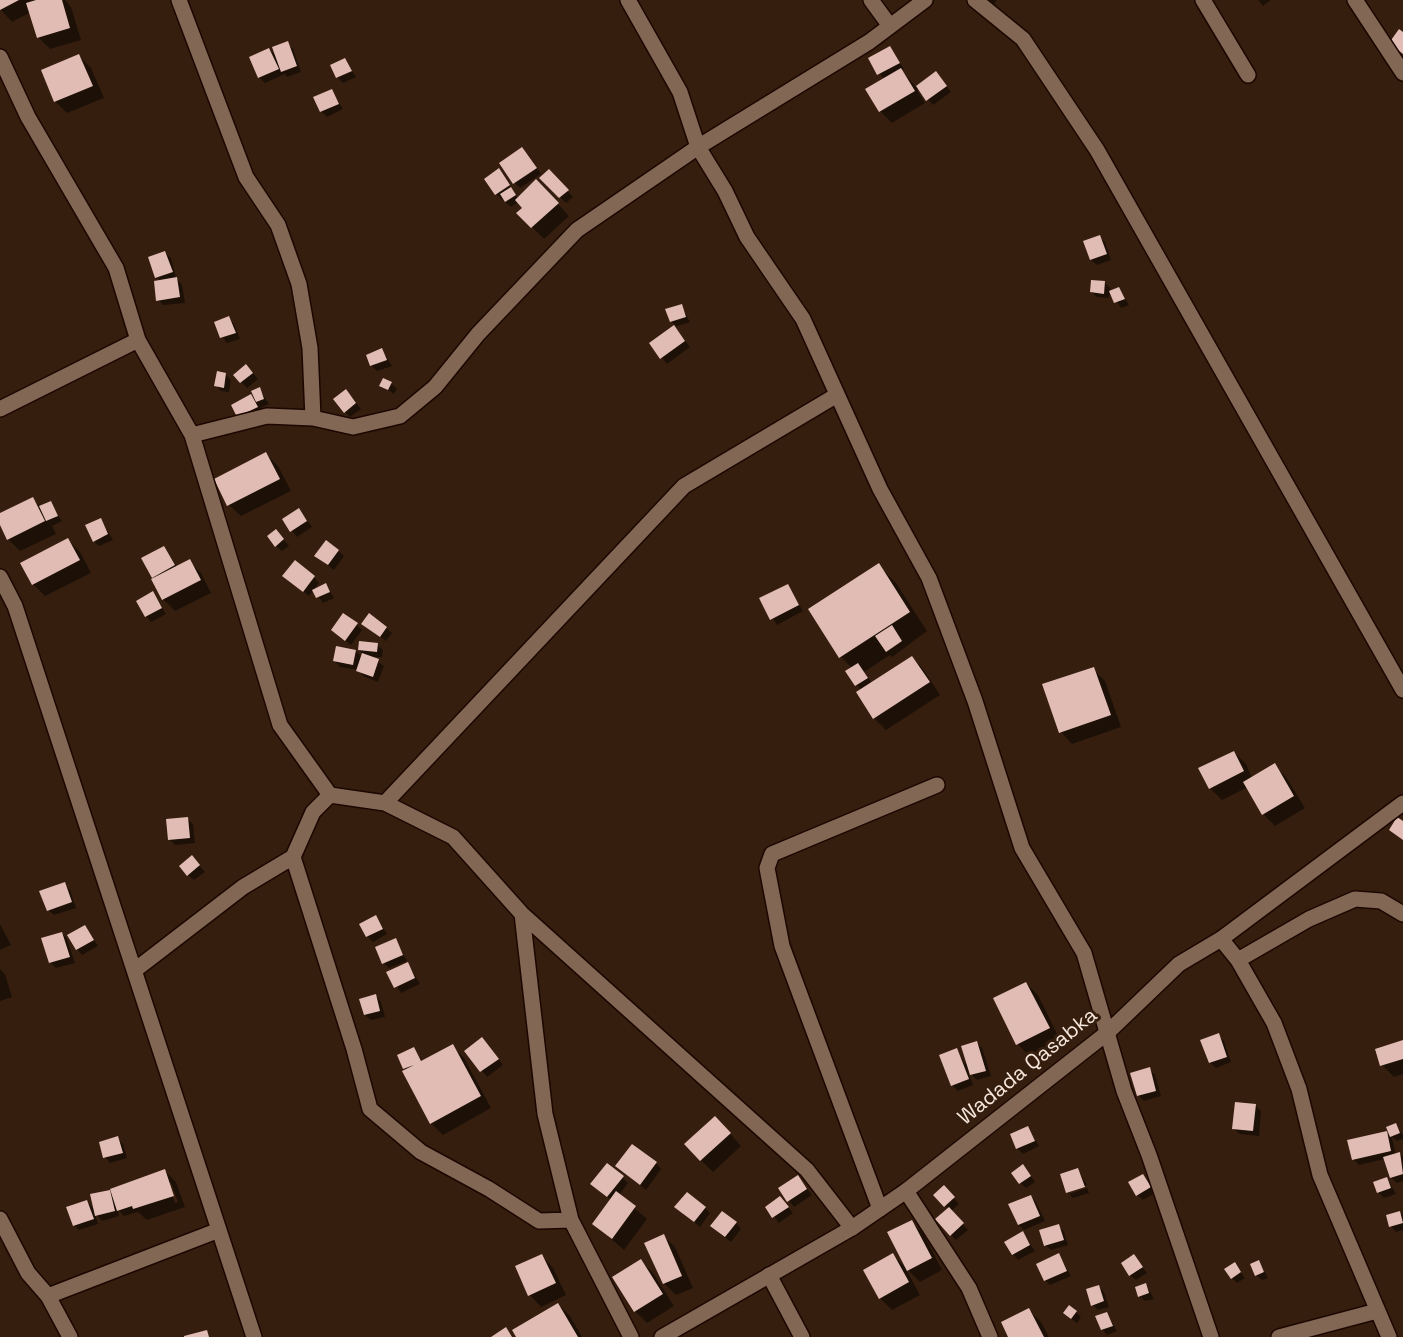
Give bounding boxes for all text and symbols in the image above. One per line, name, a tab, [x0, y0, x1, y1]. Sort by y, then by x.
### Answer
street label: Wadada Qasabka	[953, 1003, 1103, 1131]

